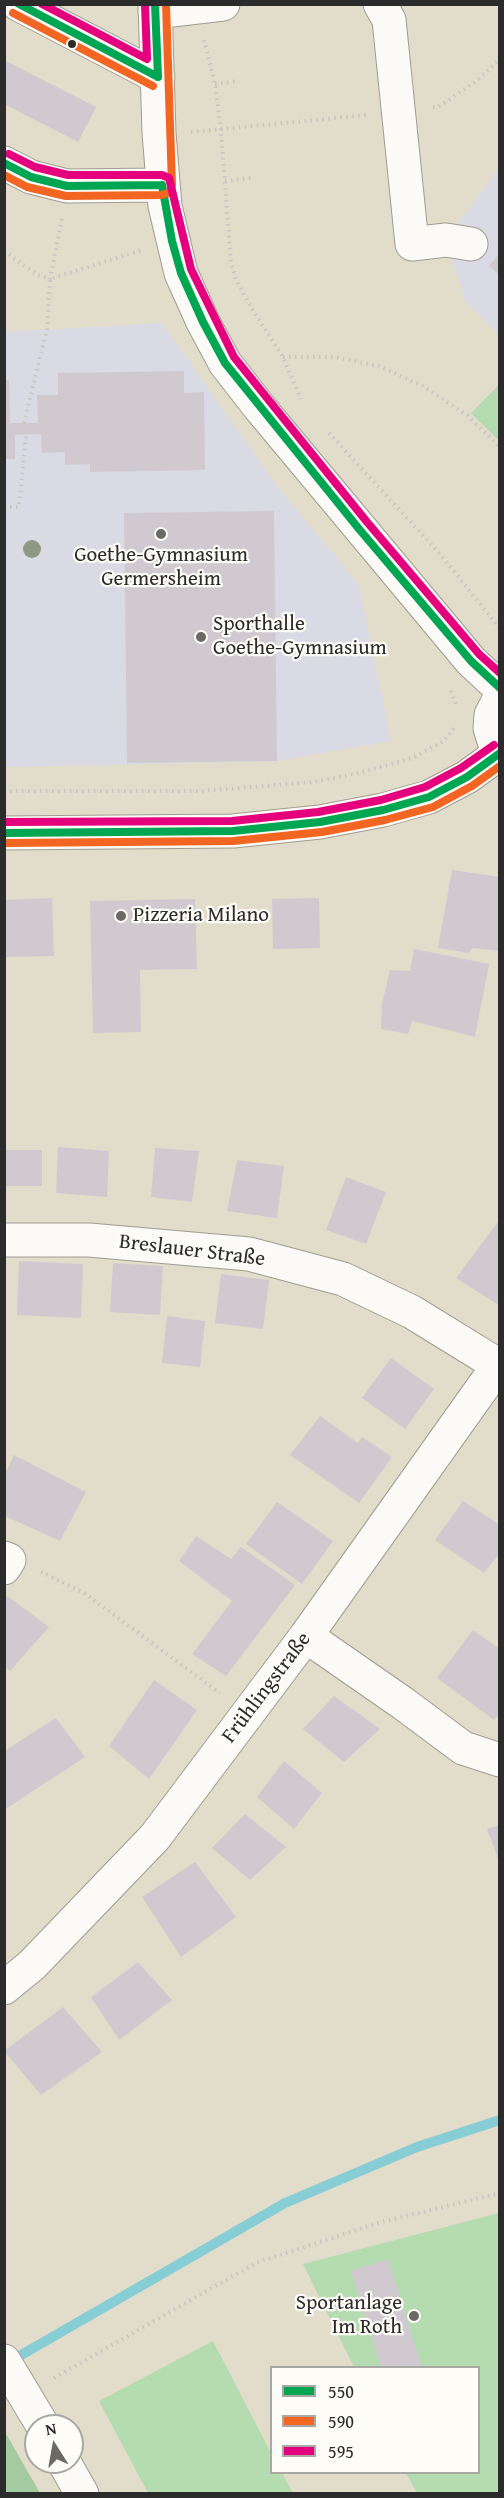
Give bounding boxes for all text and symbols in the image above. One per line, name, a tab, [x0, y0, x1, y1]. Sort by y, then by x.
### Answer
unlabelled marker	[66, 38, 78, 50]
marker: Goethe-Gymnasium Germersheim	[154, 527, 168, 541]
place label: Goethe-Gymnasium Germersheim	[74, 543, 248, 593]
place label: Sporthalle Goethe-Gymnasium	[213, 612, 387, 662]
marker: Sporthalle Goethe-Gymnasium	[194, 630, 208, 644]
place label: Pizzeria Milano	[133, 903, 269, 929]
marker: Pizzeria Milano	[114, 909, 128, 923]
street label: Breslauer Straße	[118, 1230, 266, 1272]
street label: Frühlingstraße	[217, 1628, 317, 1748]
place label: Sportanlage Im Roth	[296, 2291, 402, 2341]
marker: Sportanlage Im Roth	[407, 2309, 421, 2323]
legend	[270, 2366, 480, 2474]
text: 550	[328, 2378, 354, 2405]
text: 590	[328, 2408, 354, 2435]
north arrow	[24, 2414, 84, 2474]
text: N	[43, 2415, 58, 2441]
text: 595	[328, 2438, 354, 2465]

